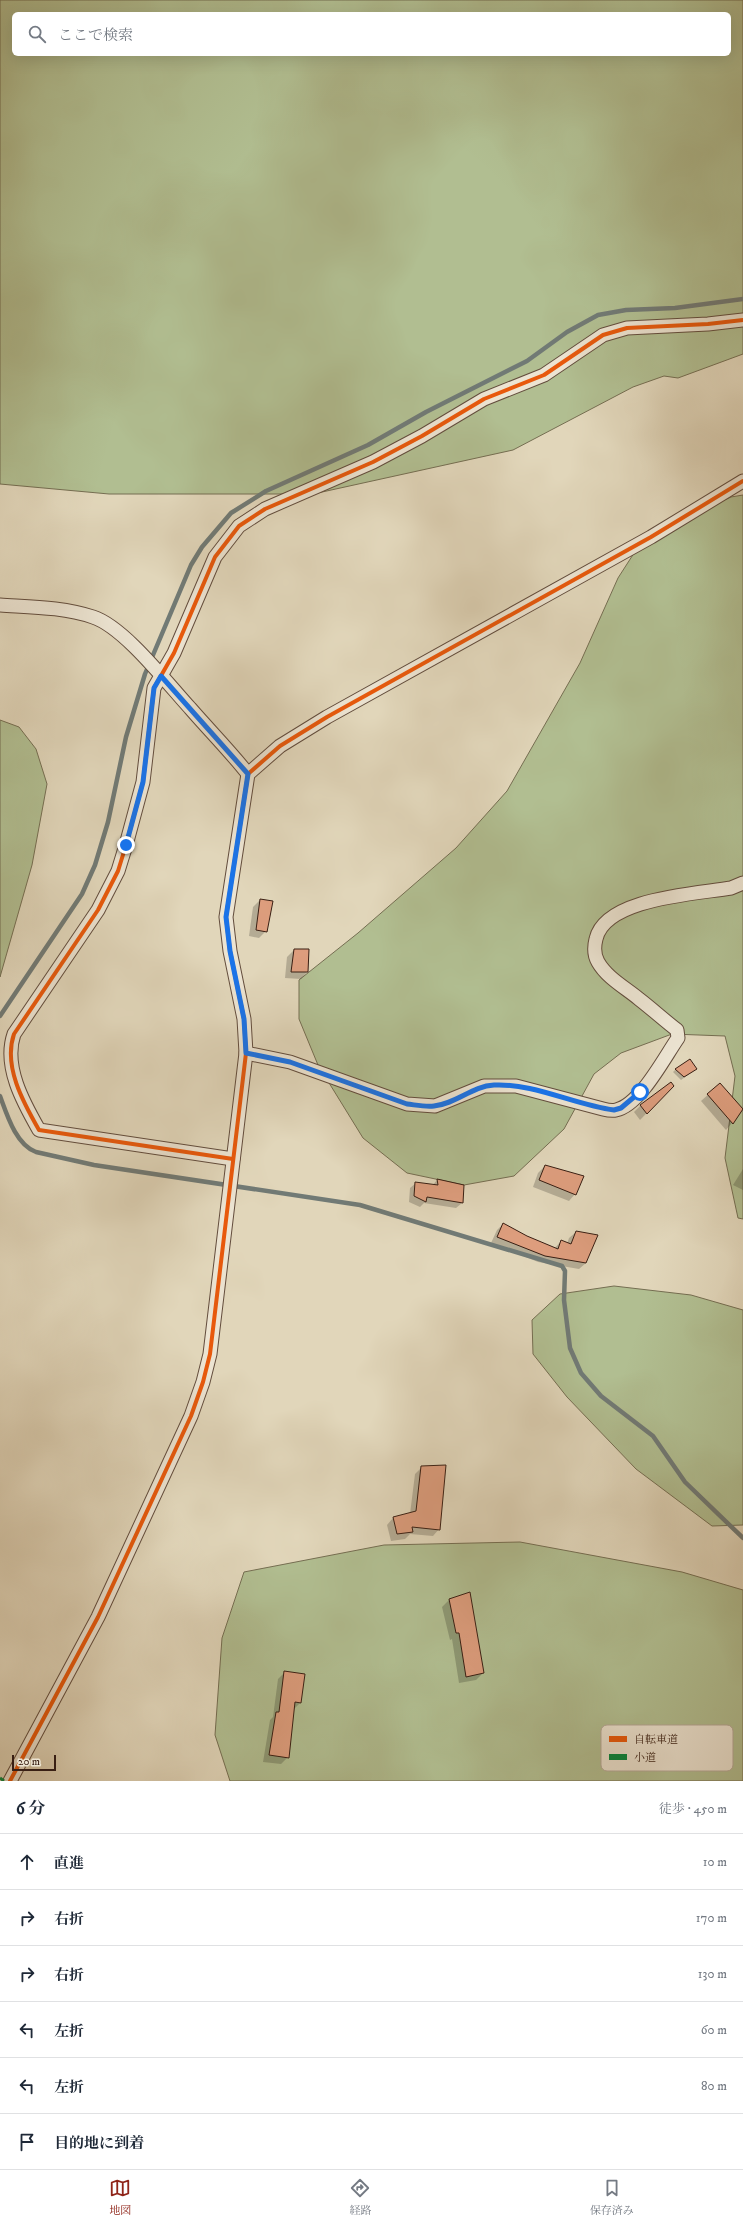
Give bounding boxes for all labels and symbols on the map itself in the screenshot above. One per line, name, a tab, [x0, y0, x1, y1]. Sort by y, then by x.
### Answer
route end	[117, 836, 135, 854]
route start	[631, 1083, 649, 1101]
legend	[601, 1725, 733, 1771]
text: 自転車道	[634, 1733, 678, 1747]
text: 小道	[634, 1751, 656, 1765]
scale bar	[12, 1753, 56, 1772]

